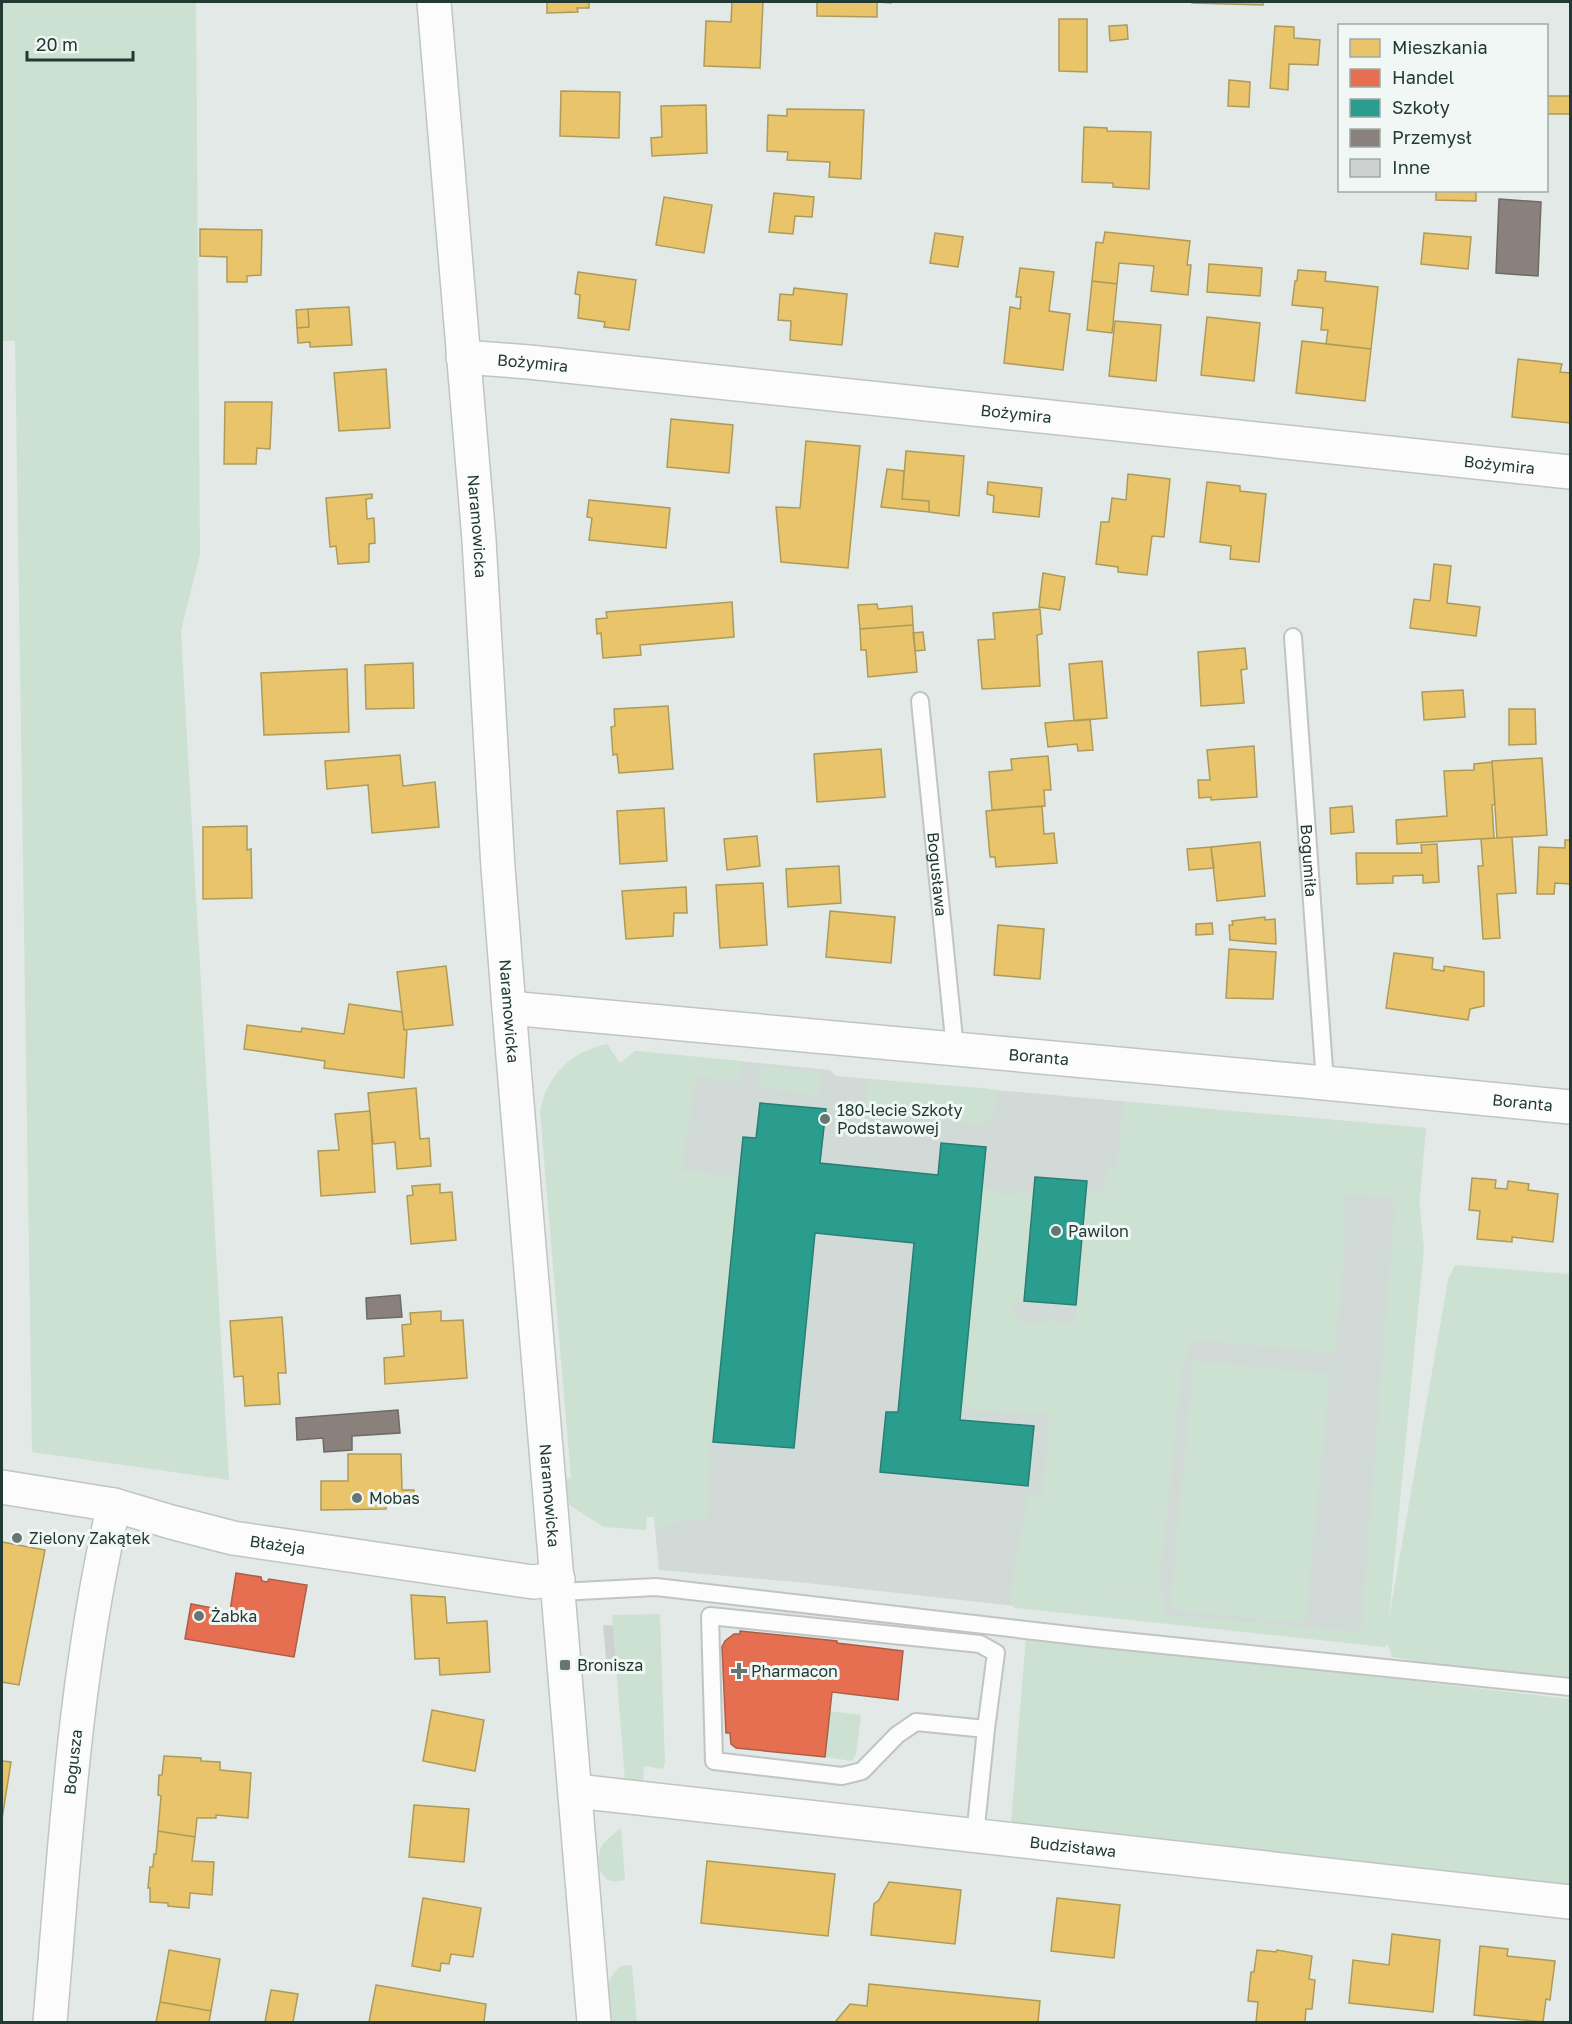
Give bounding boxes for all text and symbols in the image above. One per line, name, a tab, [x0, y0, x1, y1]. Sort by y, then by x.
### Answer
scale bar	[27, 24, 134, 62]
legend	[1338, 24, 1548, 192]
text: 20 m	[36, 33, 78, 55]
text: Mieszkania	[1392, 36, 1488, 58]
text: Handel	[1392, 66, 1454, 88]
text: Szkoły	[1392, 96, 1450, 118]
text: Przemysł	[1392, 126, 1472, 148]
text: Inne	[1392, 156, 1430, 178]
street label: Bożymira	[497, 350, 569, 376]
street label: Bożymira	[980, 400, 1053, 427]
street label: Bożymira	[1463, 451, 1536, 478]
street label: Naramowicka	[464, 474, 491, 579]
street label: Bogumiła	[1296, 823, 1322, 897]
street label: Bogusława	[923, 831, 952, 917]
street label: Naramowicka	[495, 959, 524, 1064]
street label: Boranta	[1008, 1044, 1070, 1069]
street label: Boranta	[1491, 1089, 1554, 1115]
place label: 180-lecie Szkoły Podstawowej	[837, 1100, 963, 1138]
marker: 180-lecie Szkoły Podstawowej	[818, 1112, 832, 1126]
place label: Pawilon	[1068, 1221, 1129, 1241]
marker: Pawilon	[1049, 1224, 1063, 1238]
street label: Naramowicka	[536, 1443, 564, 1548]
place label: Mobas	[369, 1488, 420, 1508]
marker: Mobas	[350, 1491, 364, 1505]
place label: Zielony Zakątek	[29, 1528, 150, 1548]
marker: Zielony Zakątek	[10, 1531, 24, 1545]
street label: Błażeja	[248, 1531, 307, 1558]
place label: Żabka	[211, 1606, 257, 1626]
marker: Żabka	[192, 1609, 206, 1623]
place label: Bronisza	[577, 1655, 643, 1675]
marker: Bronisza	[558, 1658, 572, 1672]
place label: Pharmacon	[751, 1661, 838, 1681]
marker: Pharmacon	[732, 1664, 746, 1678]
street label: Bogusza	[59, 1728, 86, 1796]
street label: Budzisława	[1028, 1832, 1117, 1861]

